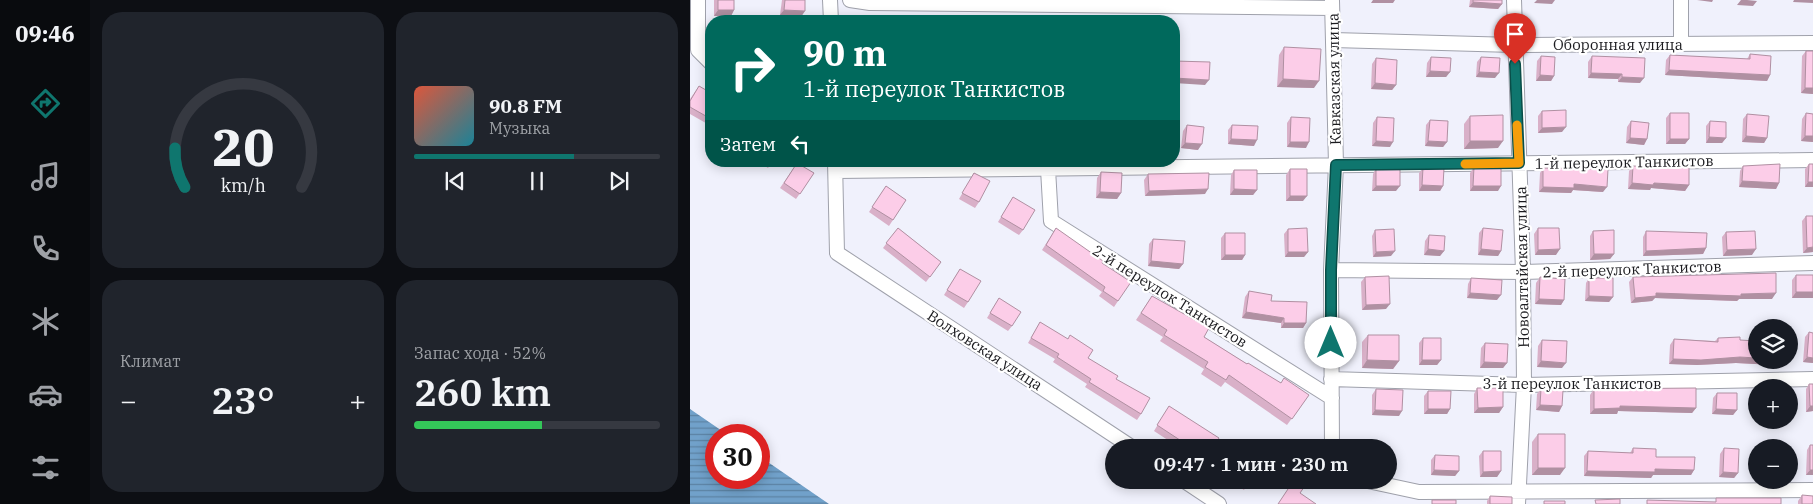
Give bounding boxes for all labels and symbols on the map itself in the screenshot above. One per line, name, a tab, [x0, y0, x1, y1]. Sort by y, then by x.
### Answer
street label: Кавказская улица	[1323, 13, 1345, 145]
pin	[1494, 13, 1536, 64]
street label: Оборонная улица	[1553, 35, 1683, 54]
street label: 1-й переулок Танкистов	[1534, 151, 1714, 173]
street label: Новоалтайская улица	[1511, 186, 1533, 348]
street label: 2-й переулок Танкистов	[1089, 241, 1251, 351]
street label: 2-й переулок Танкистов	[1542, 256, 1722, 282]
street label: Волховская улица	[924, 306, 1046, 394]
position arrow	[1304, 316, 1356, 368]
street label: 3-й переулок Танкистов	[1483, 374, 1661, 393]
speed limit sign: 30	[705, 424, 770, 489]

